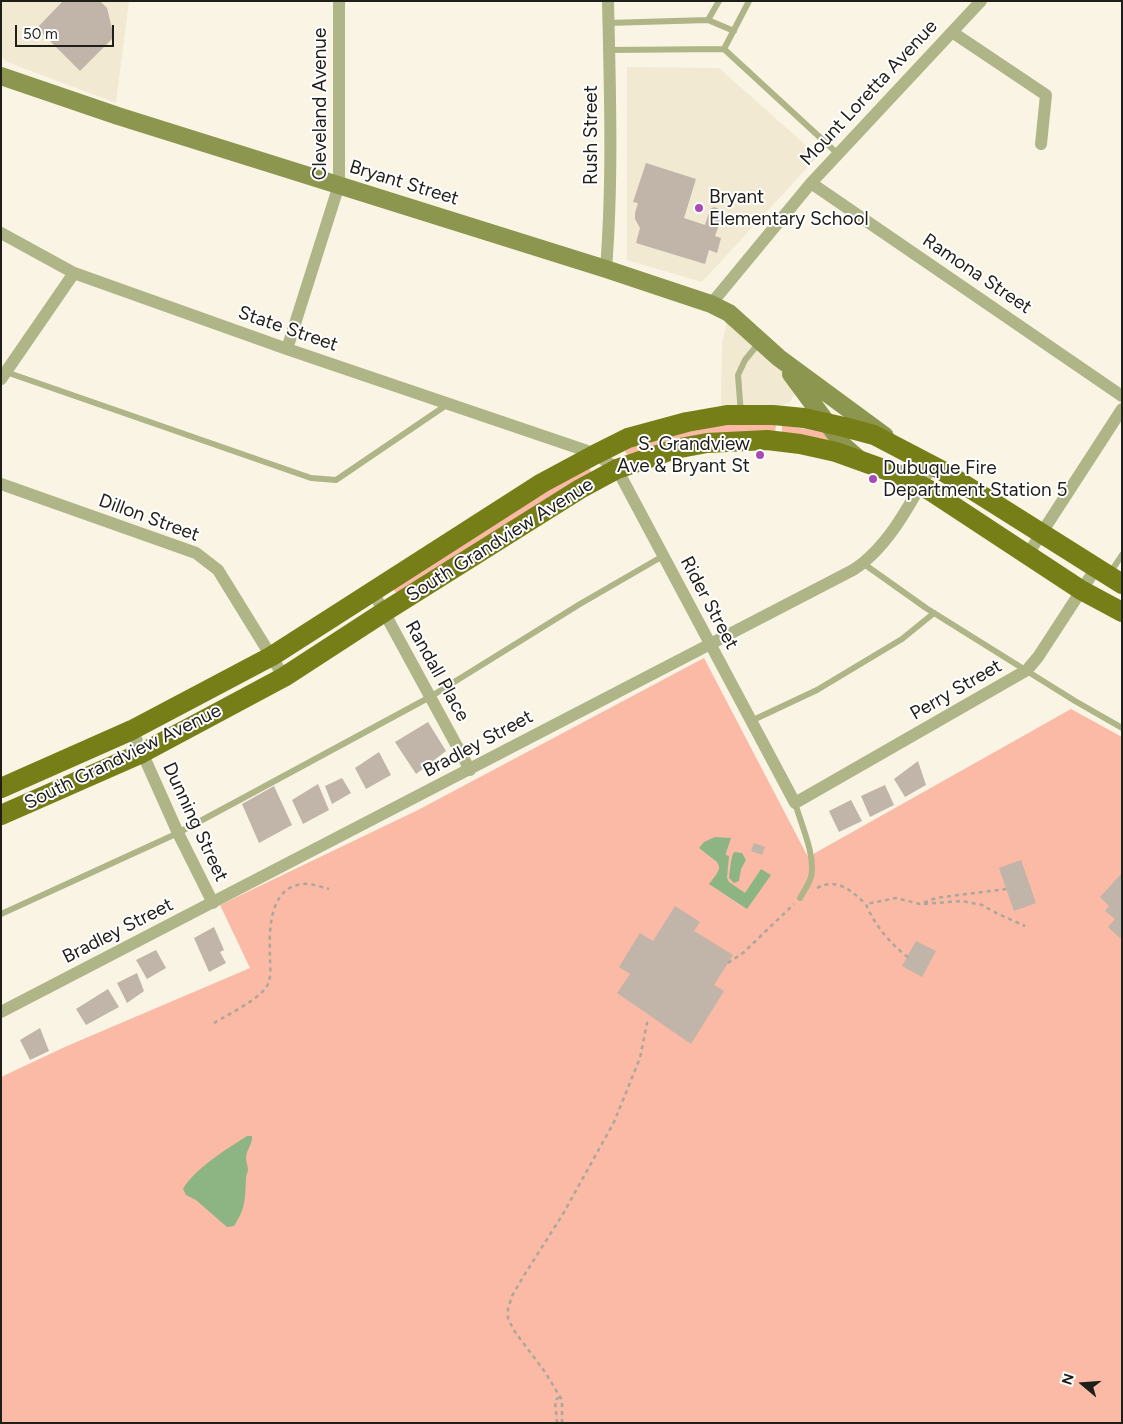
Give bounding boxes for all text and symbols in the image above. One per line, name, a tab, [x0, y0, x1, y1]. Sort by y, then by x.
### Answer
scale bar	[18, 15, 116, 47]
street label: Mount Loretta Avenue	[796, 15, 942, 171]
text: 50 m	[23, 25, 58, 43]
street label: Cleveland Avenue	[309, 28, 331, 180]
street label: Rush Street	[580, 85, 602, 185]
street label: Bryant Street	[347, 156, 461, 210]
place label: Bryant Elementary School	[709, 186, 869, 230]
marker: Bryant Elementary School	[693, 202, 705, 214]
street label: Ramona Street	[918, 229, 1036, 319]
street label: State Street	[235, 301, 341, 357]
place label: S. Grandview Ave & Bryant St	[617, 433, 750, 477]
marker: S. Grandview Ave & Bryant St	[754, 449, 766, 461]
place label: Dubuque Fire Department Station 5	[883, 457, 1067, 501]
street label: South Grandview Avenue	[402, 473, 598, 607]
marker: Dubuque Fire Department Station 5	[867, 473, 879, 485]
street label: Dillon Street	[96, 489, 202, 547]
street label: Rider Street	[675, 553, 743, 653]
street label: Randall Place	[400, 617, 474, 725]
street label: Perry Street	[906, 655, 1006, 725]
street label: South Grandview Avenue	[21, 699, 225, 815]
street label: Bradley Street	[419, 706, 537, 782]
street label: Dunning Street	[157, 759, 233, 885]
street label: Bradley Street	[59, 893, 177, 969]
north arrow	[1058, 1359, 1108, 1409]
text: N	[1058, 1371, 1078, 1387]

